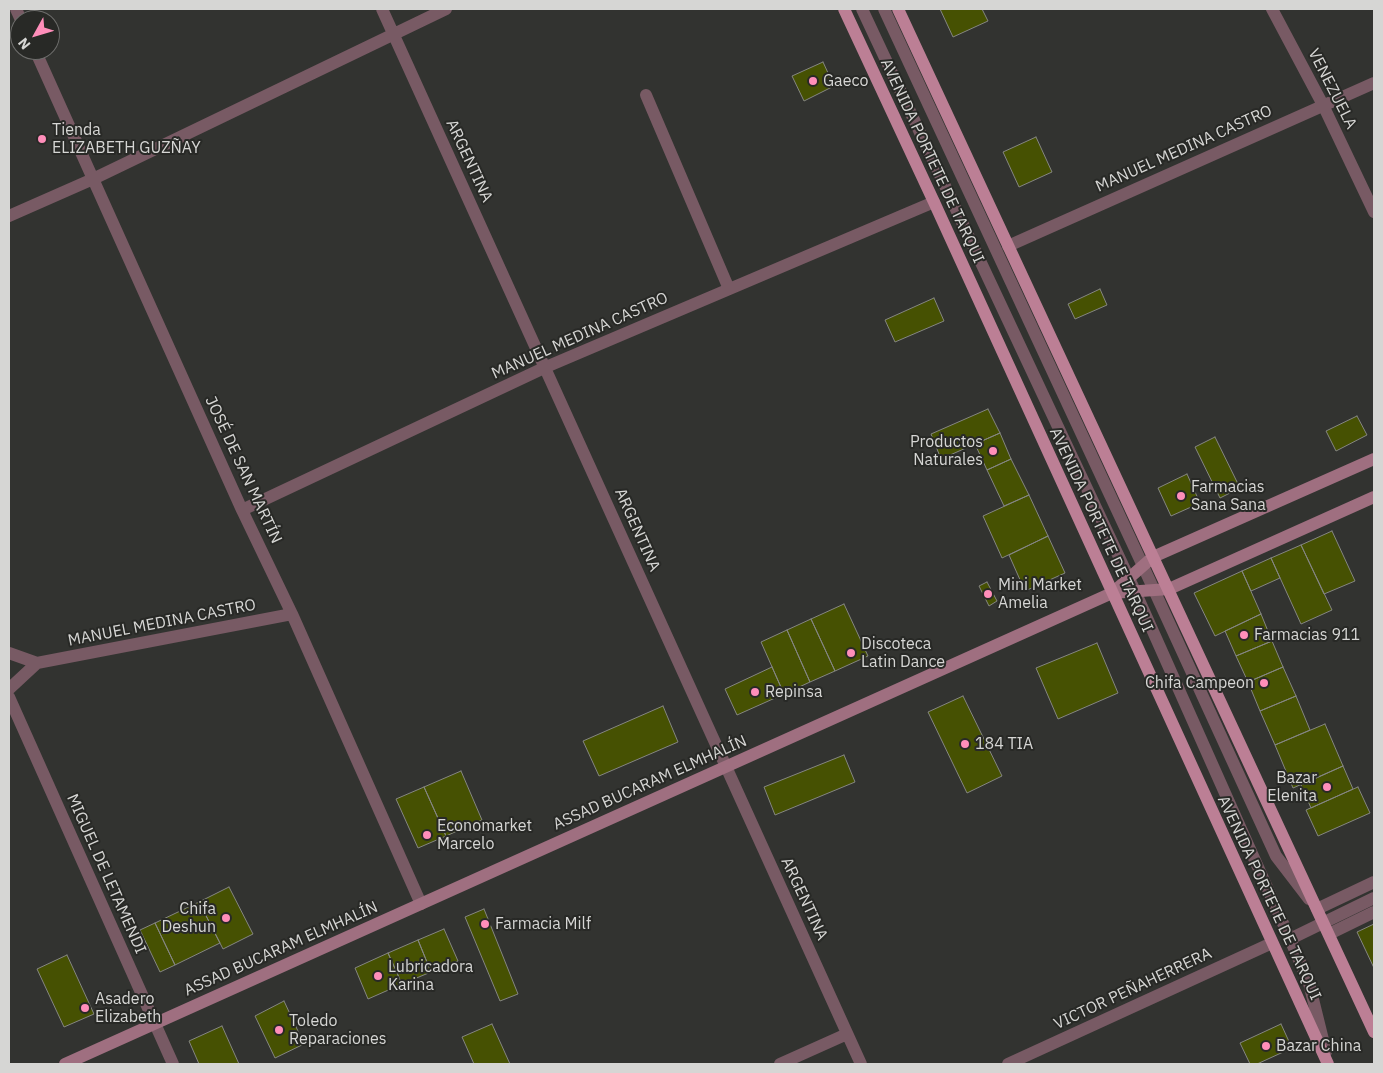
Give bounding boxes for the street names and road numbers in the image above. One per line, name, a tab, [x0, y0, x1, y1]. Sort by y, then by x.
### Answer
street label: VENEZUELA	[1304, 46, 1360, 132]
street label: AVENIDA PORTETE DE TARQUI	[876, 56, 988, 266]
street label: MANUEL MEDINA CASTRO	[1093, 101, 1275, 197]
street label: ARGENTINA	[441, 117, 497, 205]
street label: MANUEL MEDINA CASTRO	[489, 288, 671, 384]
street label: JOSÉ DE SAN MARTÍN	[200, 393, 286, 547]
street label: AVENIDA PORTETE DE TARQUI	[1045, 425, 1157, 635]
street label: ARGENTINA	[610, 485, 664, 575]
street label: MANUEL MEDINA CASTRO	[66, 595, 258, 651]
street label: ASSAD BUCARAM ELMHALÍN	[550, 732, 750, 834]
street label: MIGUEL DE LETAMENDI	[62, 791, 150, 957]
street label: AVENIDA PORTETE DE TARQUI	[1213, 793, 1325, 1003]
street label: ARGENTINA	[776, 855, 832, 943]
street label: ASSAD BUCARAM ELMHALÍN	[181, 898, 381, 1000]
street label: VICTOR PEÑAHERRERA	[1051, 944, 1215, 1034]

